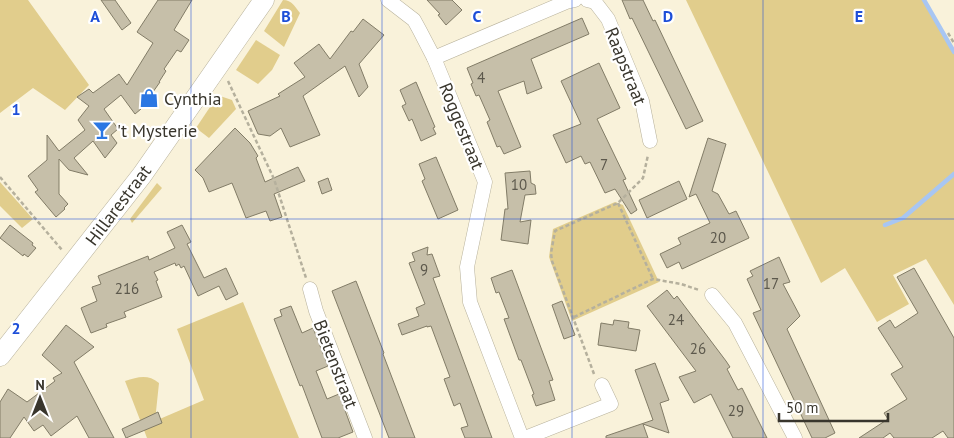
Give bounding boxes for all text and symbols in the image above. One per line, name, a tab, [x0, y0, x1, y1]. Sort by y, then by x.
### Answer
text: A	[90, 6, 100, 26]
text: B	[281, 6, 291, 26]
text: C	[473, 6, 482, 26]
text: D	[663, 6, 673, 26]
text: E	[855, 6, 863, 26]
street label: Raapstraat	[600, 24, 652, 108]
house number: 4	[477, 68, 485, 87]
street label: Roggestraat	[434, 79, 490, 173]
shop icon: Cynthia	[138, 87, 160, 109]
place label: Cynthia	[164, 87, 221, 110]
text: 1	[11, 99, 21, 119]
bar icon: 't Mysterie	[91, 119, 113, 141]
place label: 't Mysterie	[117, 119, 197, 142]
house number: 7	[600, 155, 608, 174]
street label: Hillarestraat	[80, 160, 156, 250]
house number: 10	[511, 175, 527, 194]
house number: 20	[710, 228, 726, 247]
house number: 9	[420, 260, 428, 279]
house number: 17	[763, 274, 779, 293]
house number: 216	[115, 279, 139, 298]
house number: 24	[668, 310, 684, 329]
street label: Bietenstraat	[309, 316, 363, 412]
text: 2	[11, 318, 21, 338]
house number: 26	[690, 339, 706, 358]
north arrow	[15, 373, 65, 423]
text: N	[35, 376, 45, 394]
scale bar	[779, 390, 888, 422]
text: 50 m	[786, 398, 819, 417]
house number: 29	[728, 401, 744, 420]

